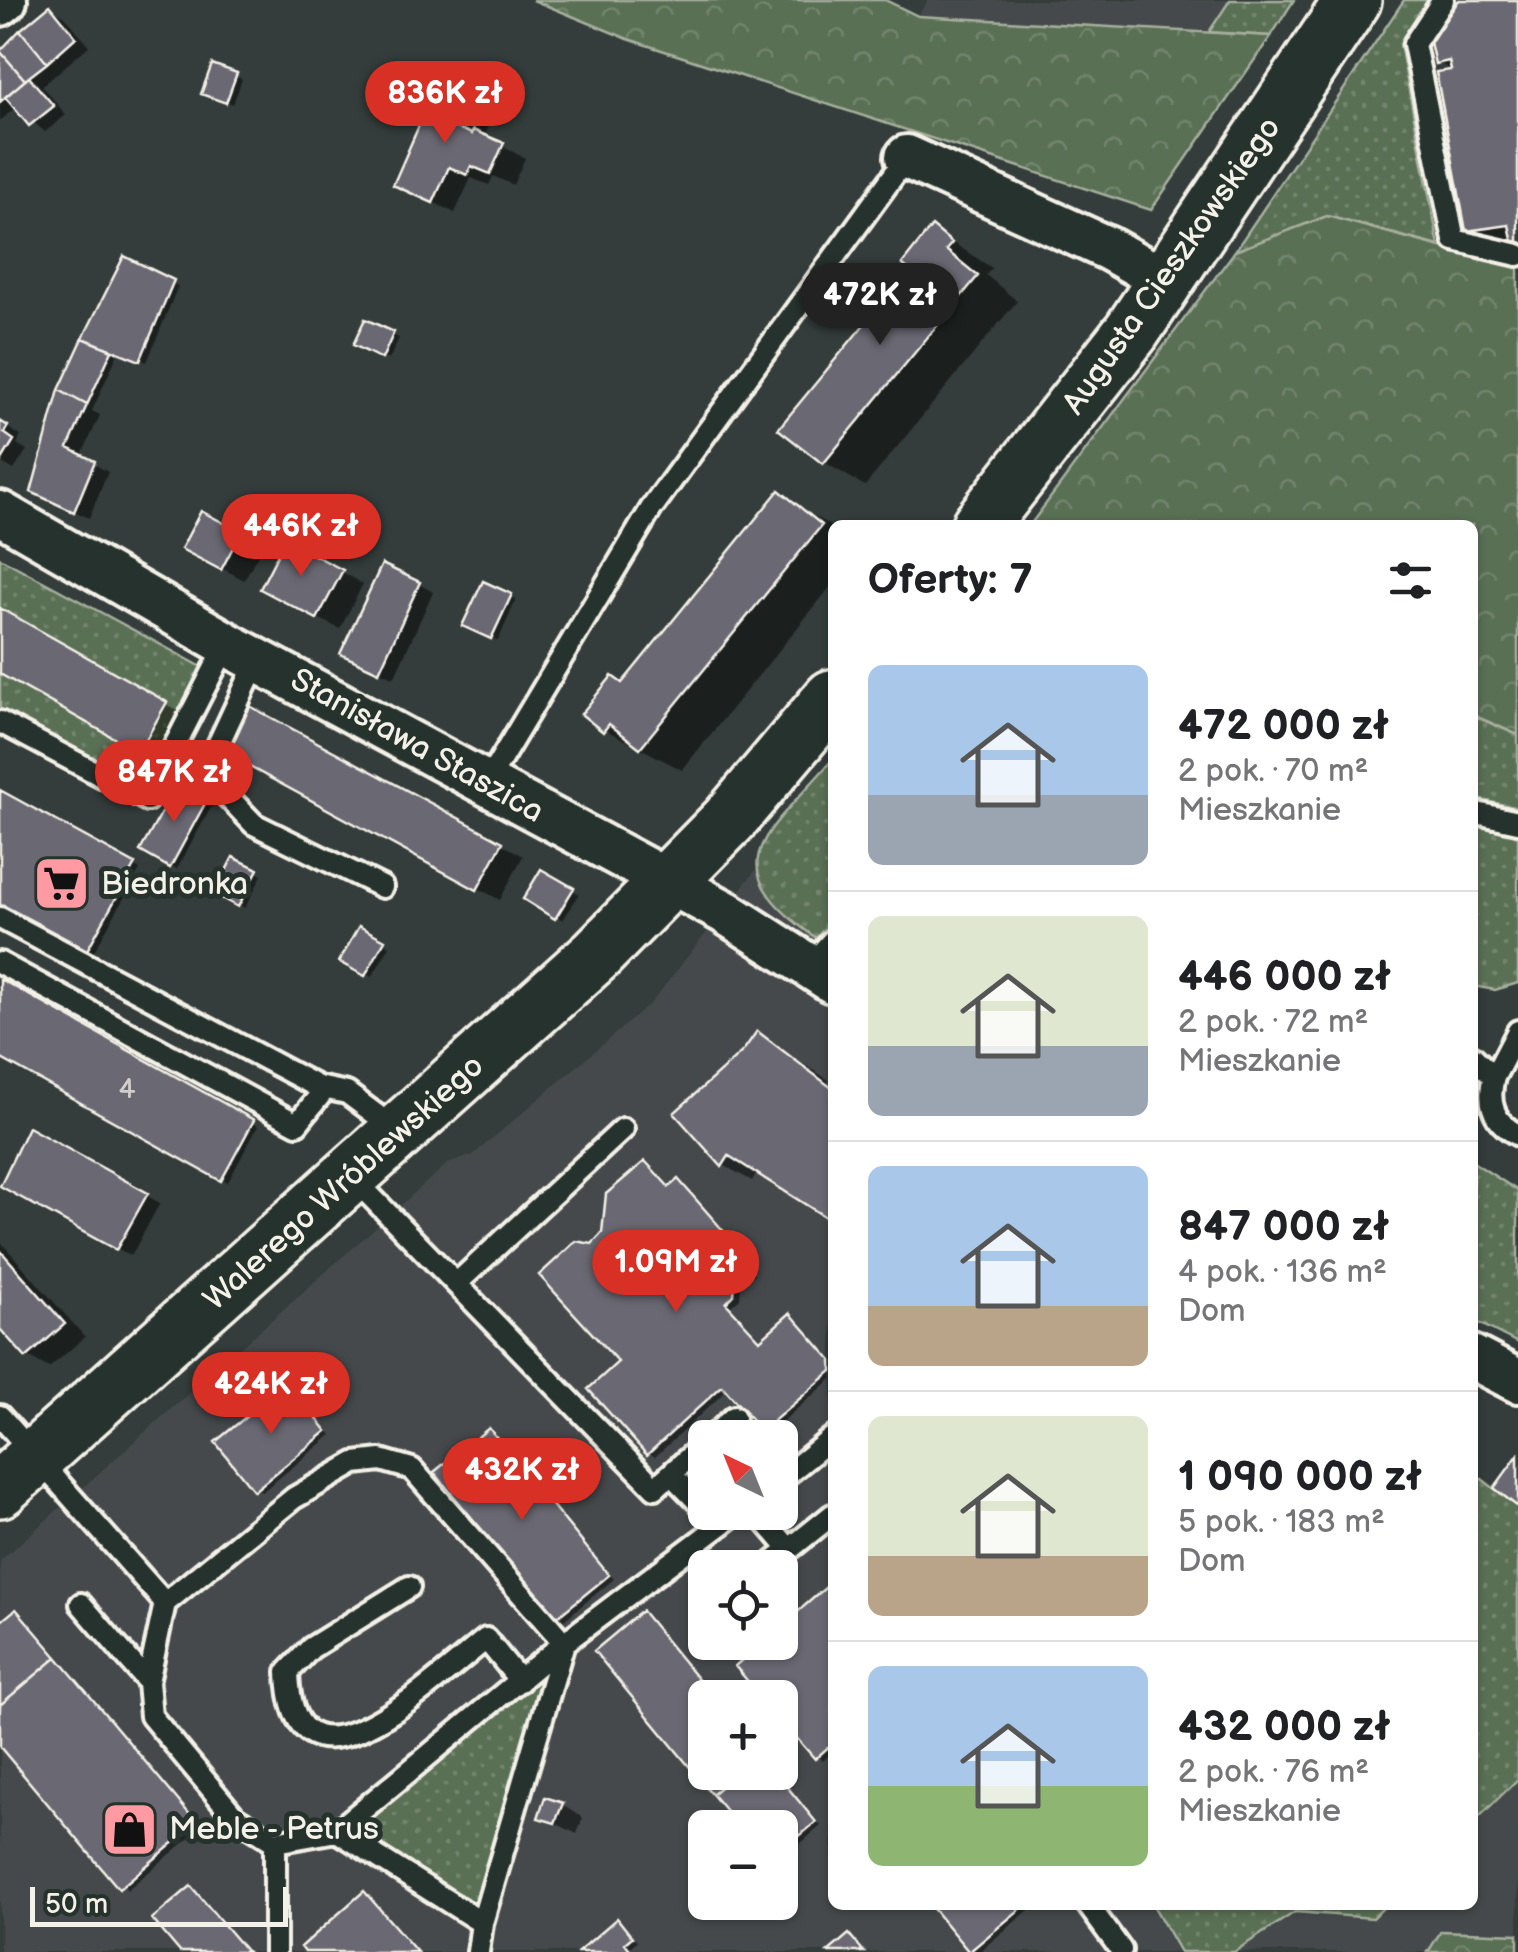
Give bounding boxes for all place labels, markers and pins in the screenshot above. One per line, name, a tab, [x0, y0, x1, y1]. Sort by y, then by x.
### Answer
pin: 836K zł	[353, 61, 537, 146]
pin: 472K zł	[788, 263, 972, 348]
pin: 446K zł	[209, 494, 393, 579]
pin: 847K zł	[82, 740, 266, 825]
supermarket icon: Biedronka	[32, 854, 92, 914]
place label: Biedronka	[101, 865, 248, 904]
pin: 1.09M zł	[573, 1230, 779, 1315]
pin: 424K zł	[179, 1352, 363, 1437]
pin: 432K zł	[430, 1438, 614, 1523]
shop icon: Meble - Petrus	[100, 1799, 160, 1859]
place label: Meble - Petrus	[169, 1810, 379, 1849]

